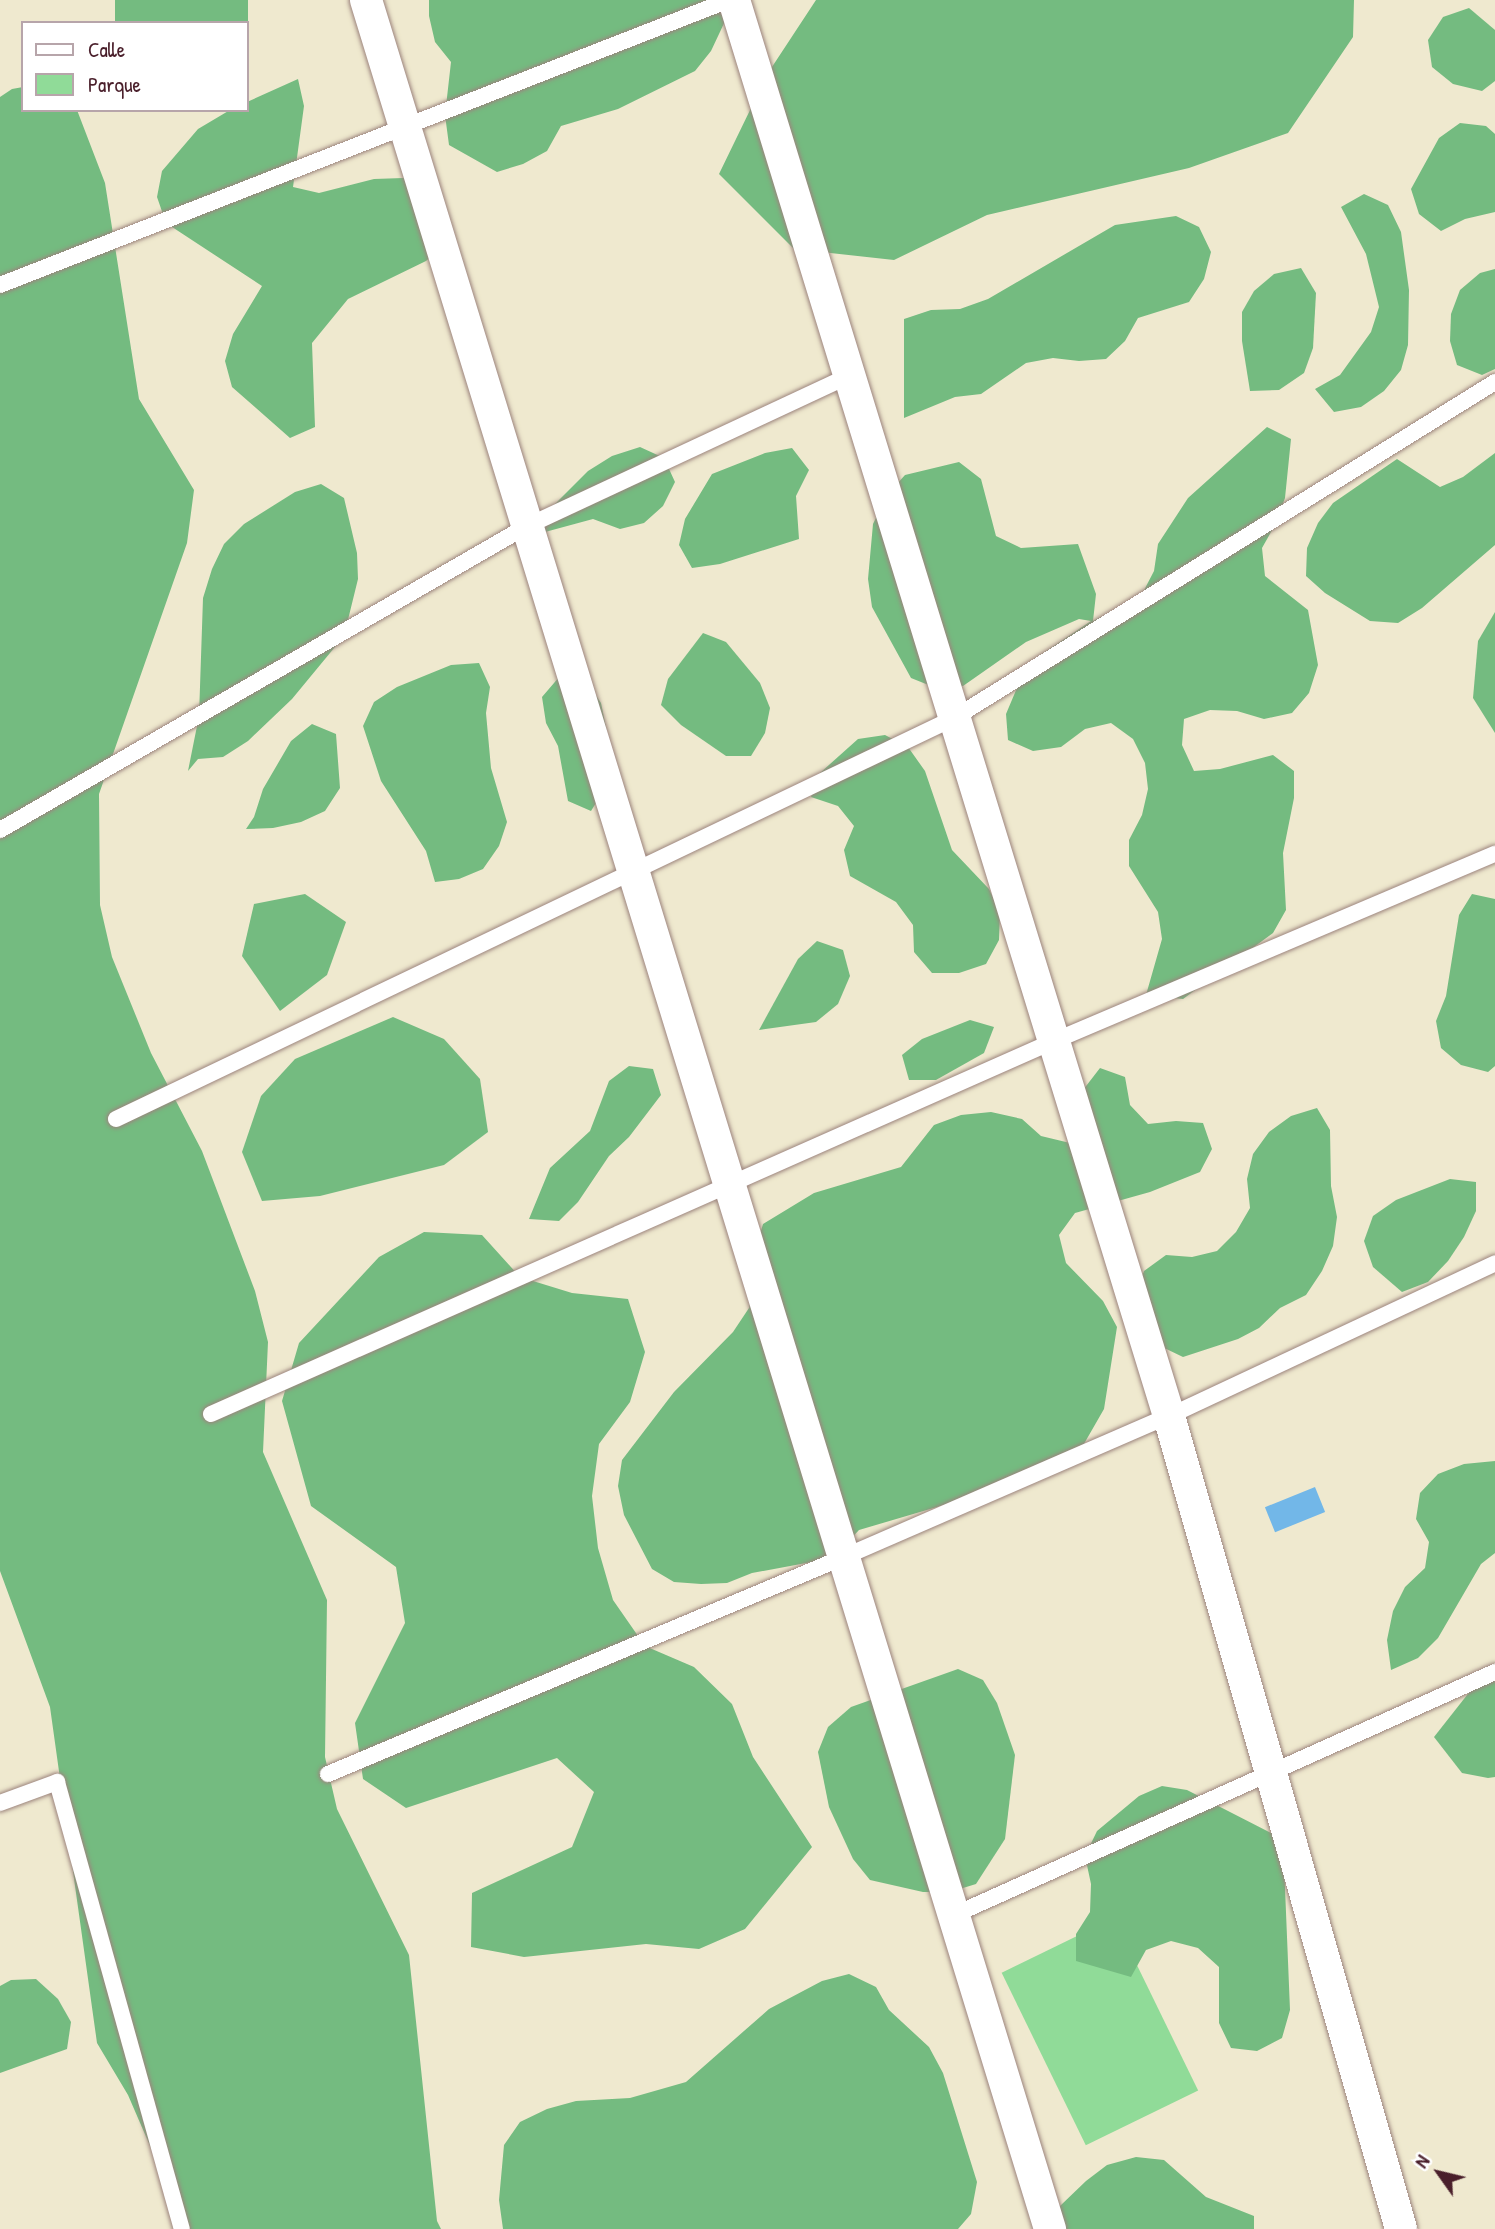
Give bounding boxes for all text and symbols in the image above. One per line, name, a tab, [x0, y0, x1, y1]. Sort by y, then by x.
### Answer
legend	[21, 21, 248, 112]
text: Calle	[88, 35, 125, 64]
text: Parque	[88, 70, 141, 99]
north arrow	[1404, 2138, 1474, 2208]
text: N	[1408, 2150, 1435, 2173]

